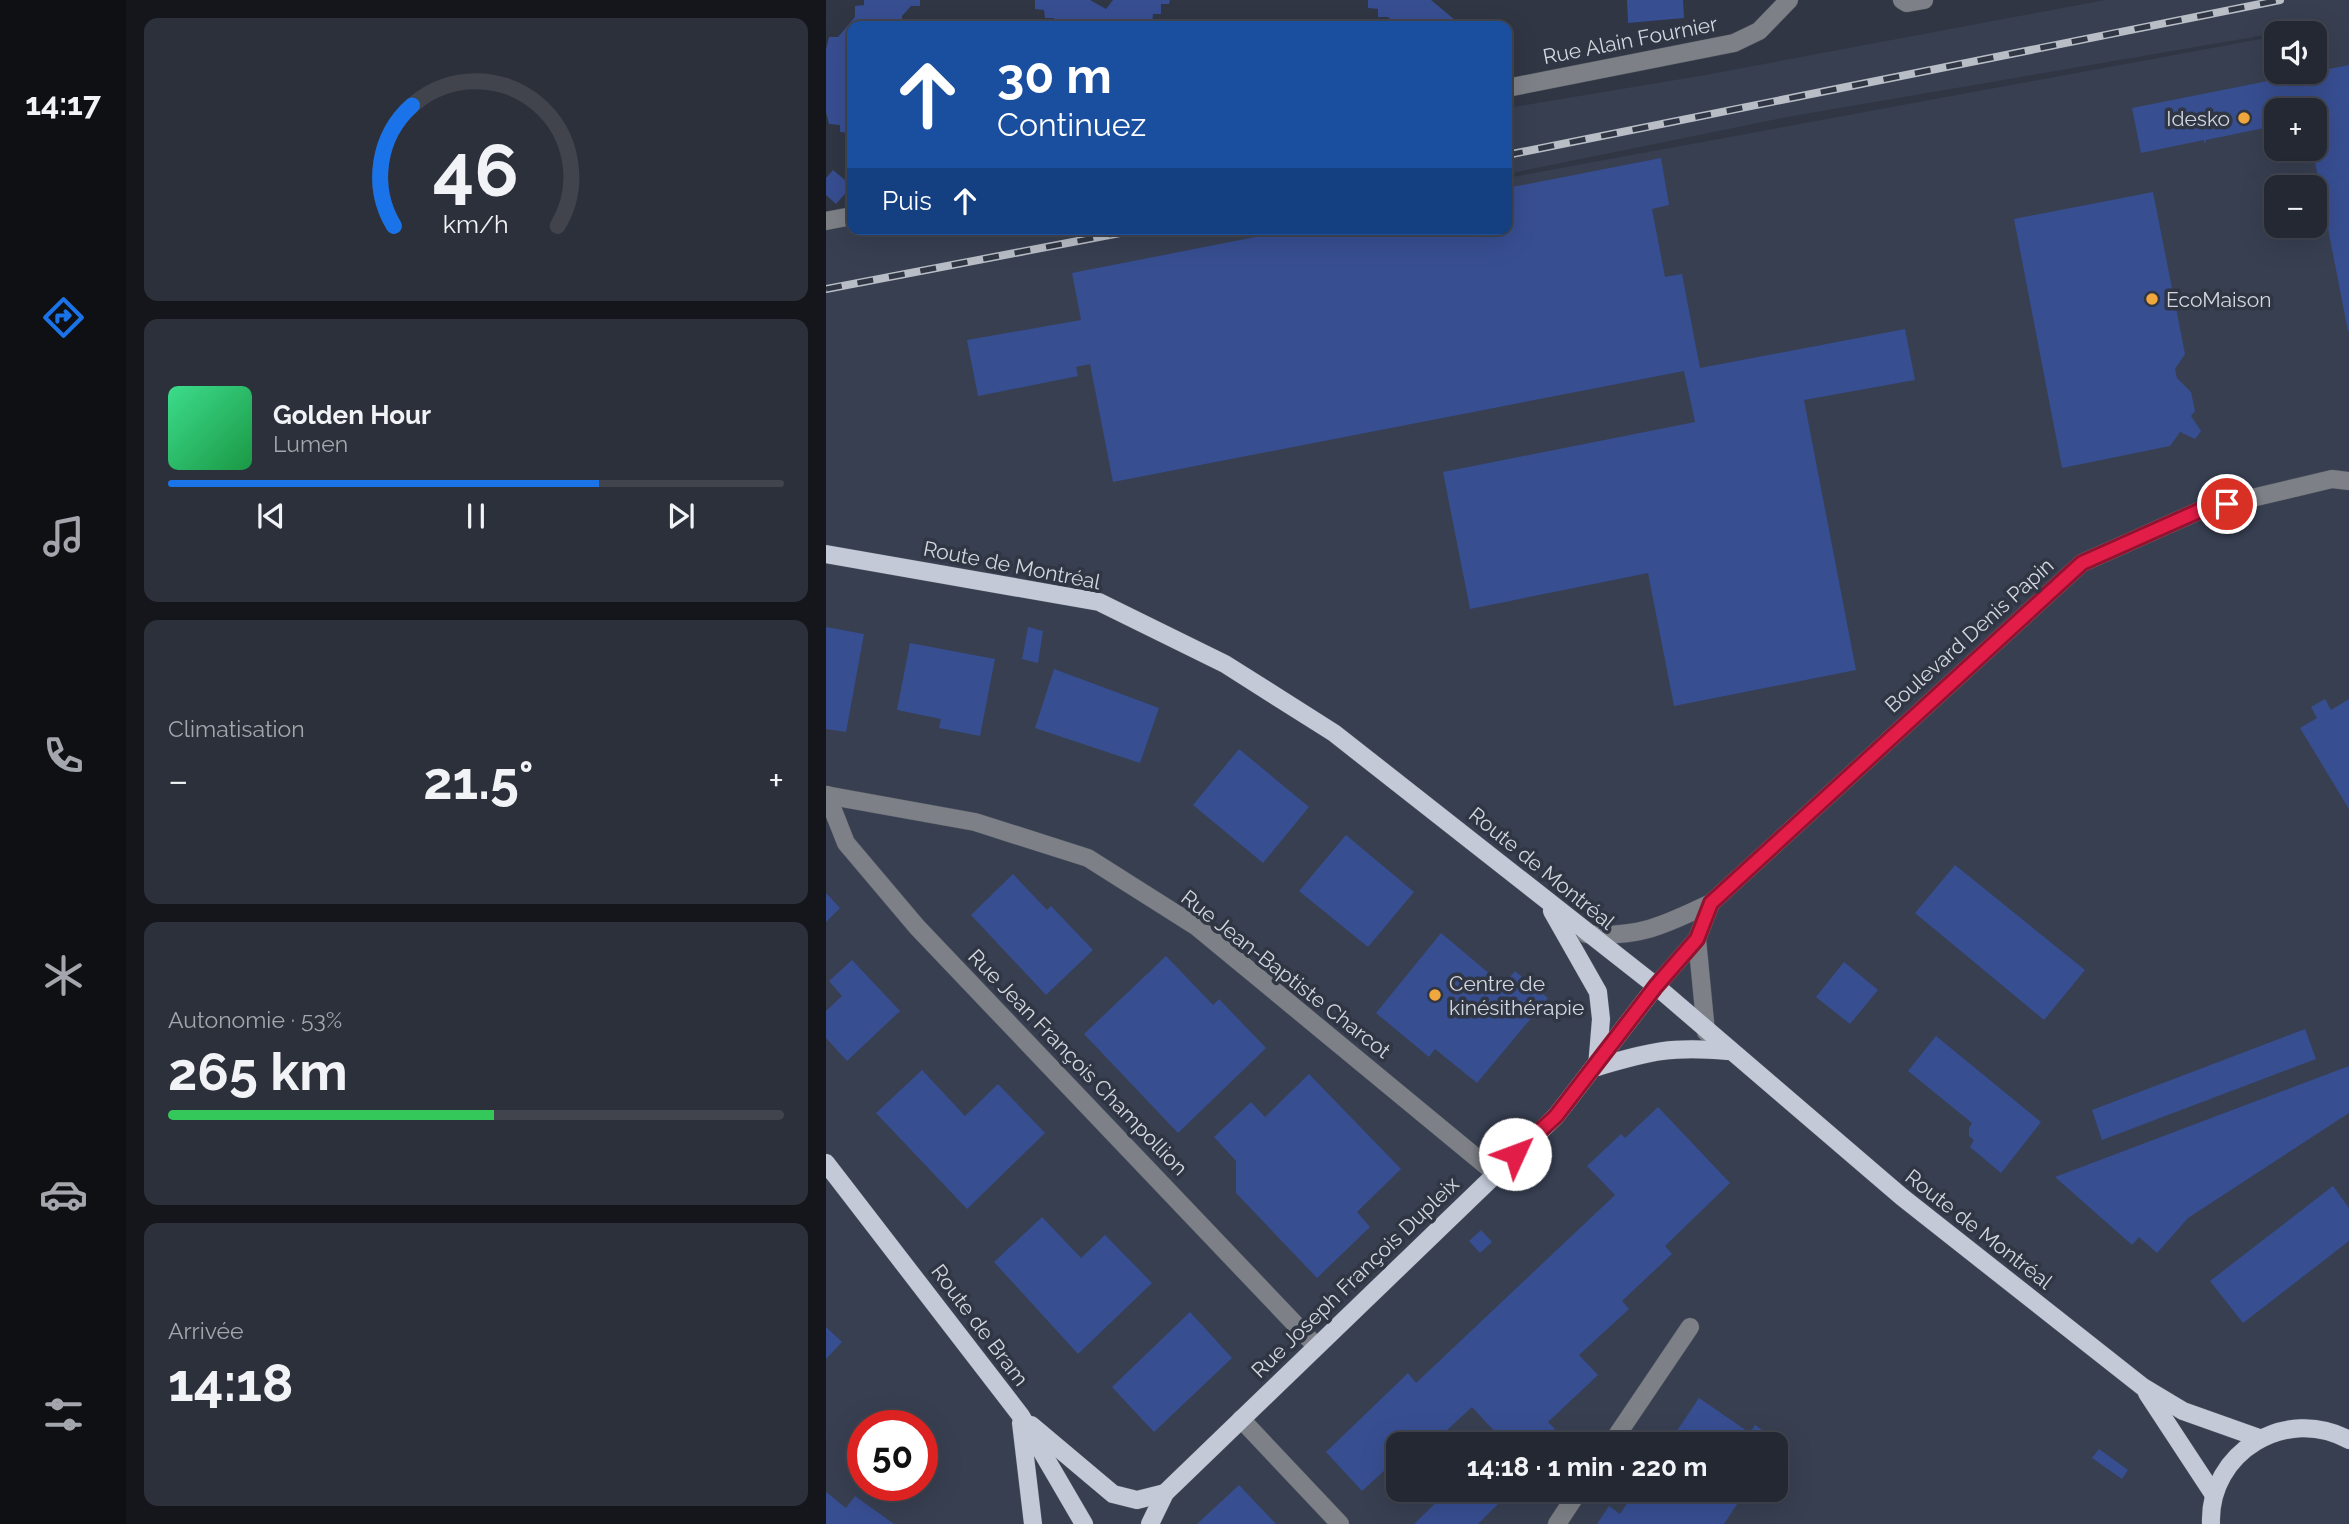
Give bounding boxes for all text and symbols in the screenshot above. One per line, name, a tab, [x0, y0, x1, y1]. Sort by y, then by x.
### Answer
street label: Rue Alain Fournier	[1541, 11, 1720, 69]
map controls	[2264, 21, 2327, 238]
button: sound	[2264, 21, 2327, 84]
text: 30 m	[997, 47, 1112, 104]
icon: ahead	[882, 49, 973, 140]
text: 14:17	[25, 85, 101, 122]
button: +	[2264, 98, 2327, 161]
text: Continuez	[997, 106, 1146, 143]
place label: Idesko	[2166, 106, 2230, 131]
marker: Idesko	[2236, 110, 2252, 126]
text: 46	[433, 128, 519, 213]
button: −	[2264, 175, 2327, 238]
icon: ahead	[946, 182, 984, 220]
text: Puis	[882, 186, 932, 216]
text: km/h	[443, 208, 509, 238]
place label: EcoMaison	[2166, 287, 2271, 312]
marker: EcoMaison	[2144, 291, 2160, 307]
icon: directions	[39, 293, 88, 342]
text: Golden Hour	[273, 400, 431, 430]
text: Lumen	[273, 430, 348, 457]
pin	[2197, 474, 2257, 534]
icon: arrive	[2208, 485, 2246, 523]
icon: previous	[252, 497, 290, 535]
icon: pause	[457, 497, 495, 535]
icon: next	[662, 497, 700, 535]
icon: music	[39, 512, 88, 561]
street label: Route de Montréal	[921, 536, 1103, 595]
street label: Boulevard Denis Papin	[1879, 553, 2059, 717]
text: Climatisation	[168, 715, 305, 742]
icon: phone	[39, 731, 88, 780]
text: 21.5°	[423, 750, 534, 811]
text: −	[168, 758, 188, 803]
text: +	[768, 758, 784, 803]
street label: Route de Montréal	[1464, 802, 1620, 935]
street label: Rue Jean-Baptiste Charcot	[1177, 885, 1395, 1063]
street label: Rue Jean François Champollion	[963, 944, 1193, 1180]
icon: climate	[39, 951, 88, 1000]
place label: Centre de kinésithérapie	[1449, 971, 1584, 1020]
marker: Centre de kinésithérapie	[1427, 987, 1443, 1003]
text: Autonomie · 53%	[168, 1006, 342, 1033]
text: 265 km	[168, 1041, 348, 1102]
position arrow	[1478, 1117, 1552, 1191]
street label: Route de Montréal	[1900, 1164, 2058, 1294]
icon: car	[39, 1170, 88, 1219]
street label: Rue Joseph François Dupleix	[1246, 1171, 1464, 1383]
street label: Route de Bram	[926, 1259, 1034, 1391]
text: Arrivée	[168, 1317, 244, 1344]
text: 14:18	[168, 1352, 293, 1413]
icon: filters	[39, 1390, 88, 1439]
speed limit sign: 50	[847, 1410, 938, 1501]
text: 14:18 · 1 min · 220 m	[1467, 1452, 1707, 1482]

